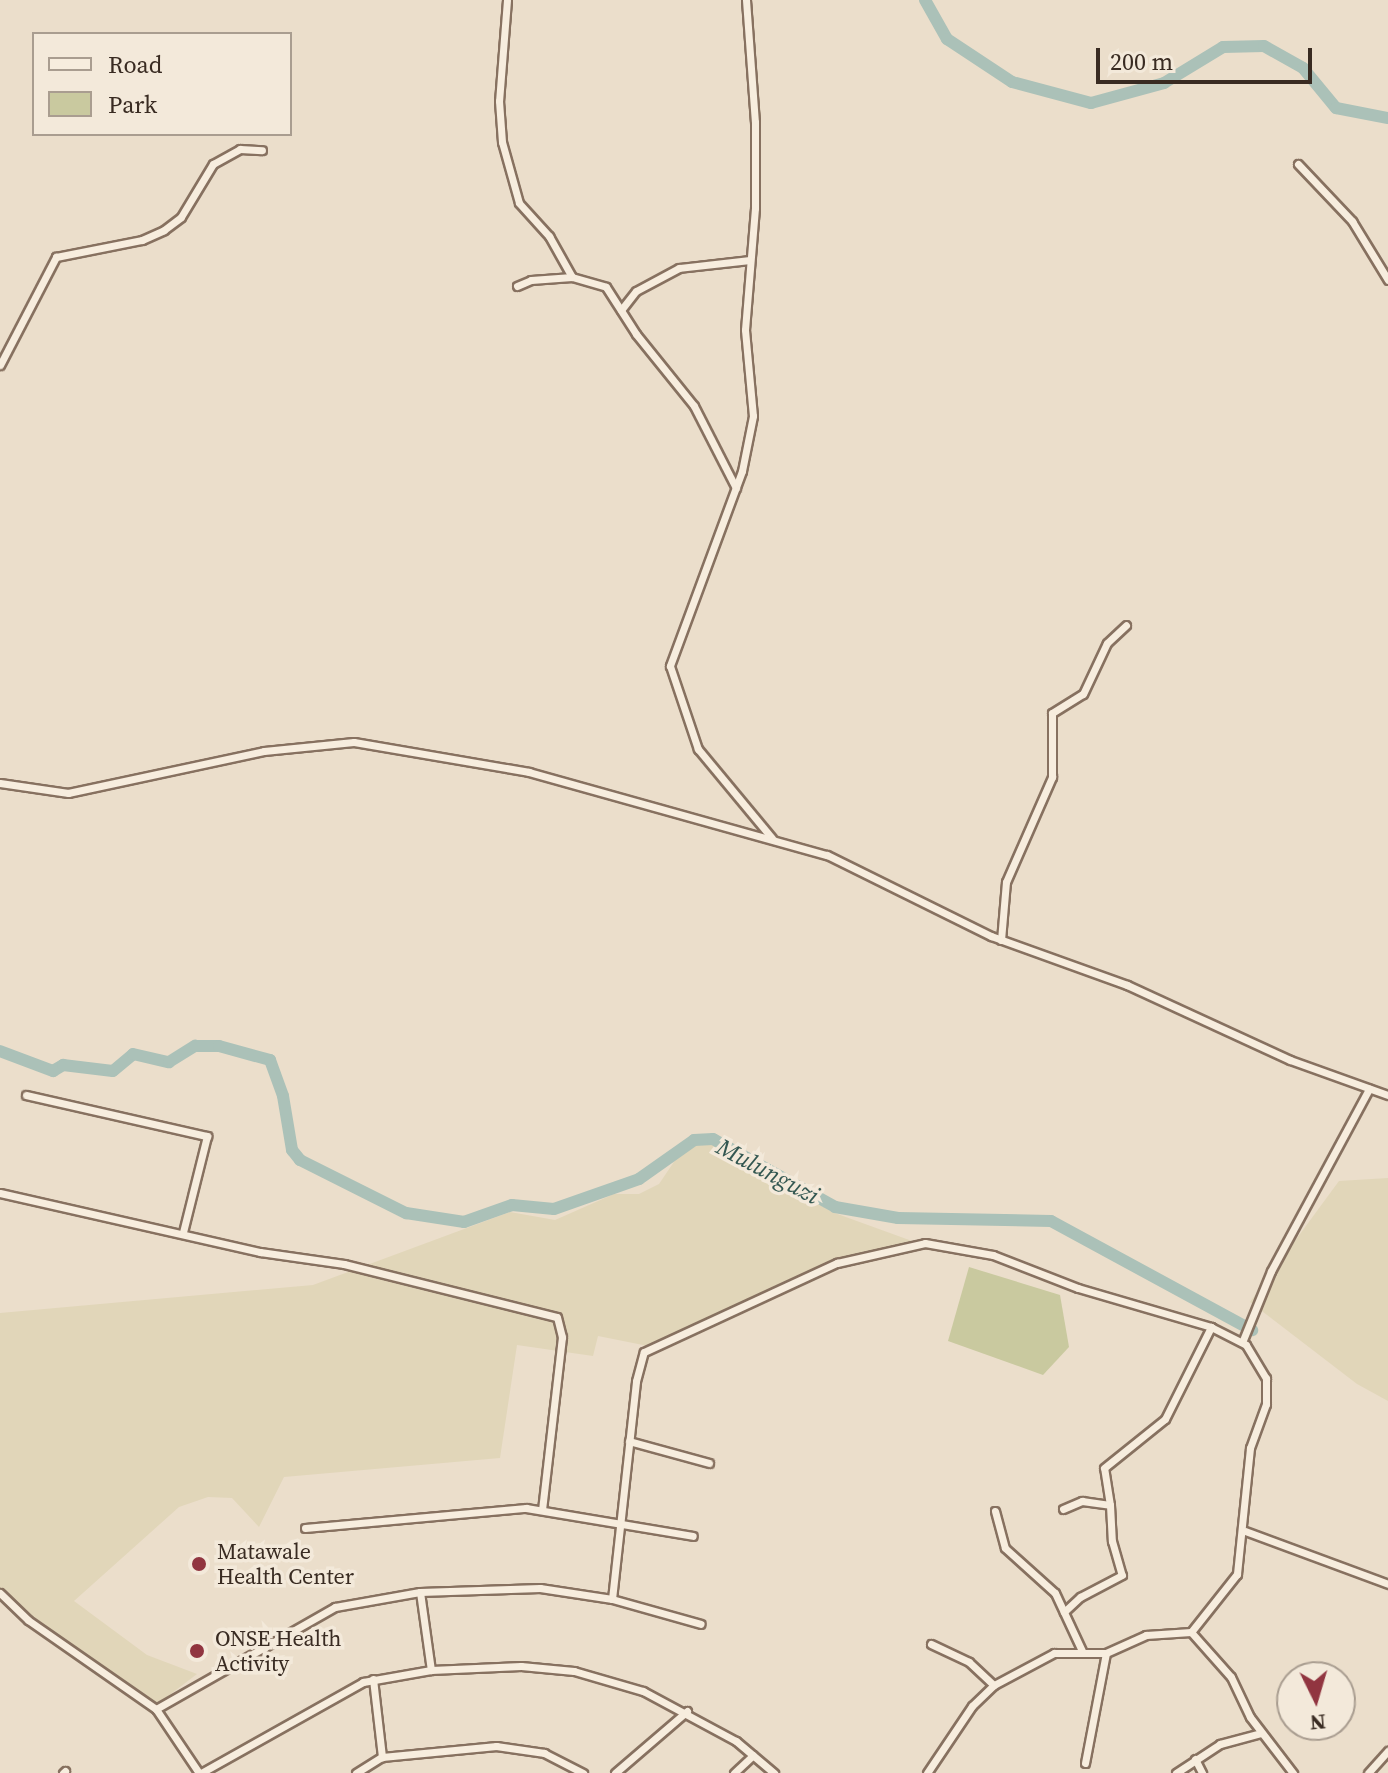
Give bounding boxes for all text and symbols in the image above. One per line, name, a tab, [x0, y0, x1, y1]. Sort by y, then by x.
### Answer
legend	[32, 32, 292, 136]
scale bar	[1100, 32, 1316, 82]
text: 200 m	[1110, 45, 1173, 78]
text: Road	[108, 48, 162, 81]
text: Park	[108, 88, 157, 121]
water label: Mulunguzi	[712, 1132, 824, 1210]
place label: Matawale Health Center	[217, 1538, 354, 1590]
marker: Matawale Health Center	[188, 1553, 210, 1575]
place label: ONSE Health Activity	[215, 1625, 342, 1676]
marker: ONSE Health Activity	[186, 1640, 208, 1662]
north arrow	[1276, 1661, 1356, 1741]
text: N	[1309, 1707, 1327, 1739]

